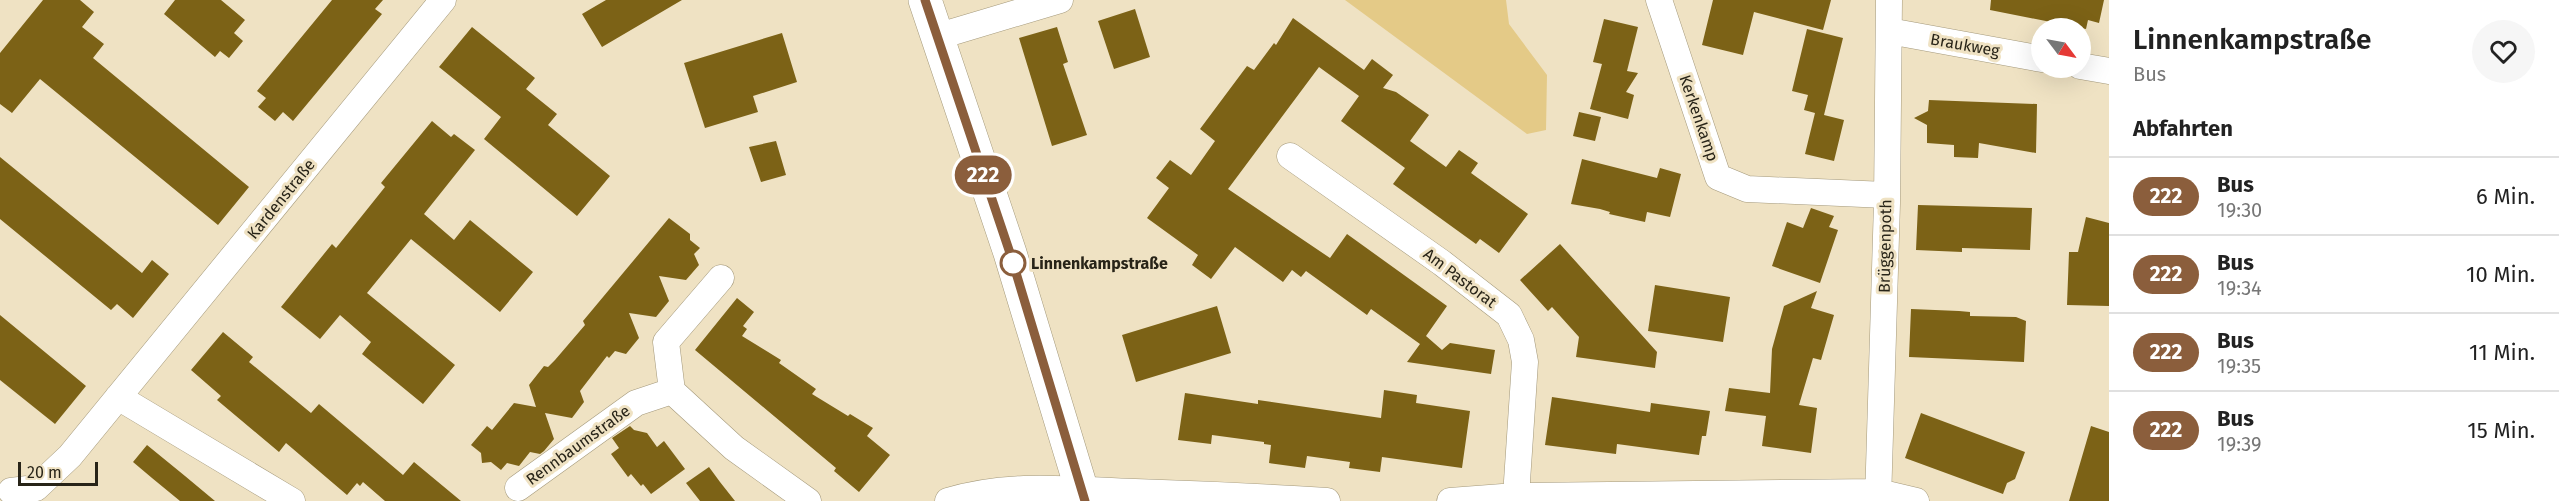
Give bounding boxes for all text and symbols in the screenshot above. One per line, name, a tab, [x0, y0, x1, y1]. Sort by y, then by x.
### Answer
north arrow	[2031, 18, 2091, 78]
map controls	[2031, 18, 2091, 78]
button: heart	[2472, 20, 2535, 83]
text: Linnenkampstraße	[2133, 23, 2372, 56]
street label: Braukweg	[1929, 30, 2002, 61]
text: Bus	[2133, 62, 2166, 86]
street label: Kerkenkamp	[1675, 72, 1723, 164]
text: Abfahrten	[2133, 115, 2233, 142]
street label: Kardenstraße	[243, 155, 319, 243]
line badge: 222	[948, 156, 1018, 195]
text: 222	[967, 162, 999, 188]
text: Bus	[2217, 171, 2254, 198]
text: 222	[2150, 183, 2182, 209]
text: 6 Min.	[2476, 183, 2535, 210]
text: 19:30	[2217, 198, 2262, 222]
street label: Brüggenpoth	[1875, 199, 1895, 293]
street label: Am Pastorat	[1420, 244, 1500, 312]
text: Bus	[2217, 249, 2254, 276]
marker: Linnenkampstraße	[1000, 250, 1026, 276]
place label: Linnenkampstraße	[1031, 254, 1168, 273]
text: 222	[2150, 261, 2182, 287]
text: 10 Min.	[2466, 261, 2535, 288]
text: 19:34	[2217, 276, 2262, 300]
text: Bus	[2217, 327, 2254, 354]
text: 222	[2150, 339, 2182, 365]
text: 11 Min.	[2469, 339, 2535, 366]
text: 19:35	[2217, 354, 2261, 378]
street label: Rennbaumstraße	[522, 401, 634, 489]
text: Bus	[2217, 405, 2254, 432]
text: 222	[2150, 417, 2182, 443]
text: 15 Min.	[2467, 417, 2535, 444]
text: 19:39	[2217, 432, 2261, 456]
scale bar	[18, 459, 98, 486]
text: 20 m	[27, 463, 62, 482]

